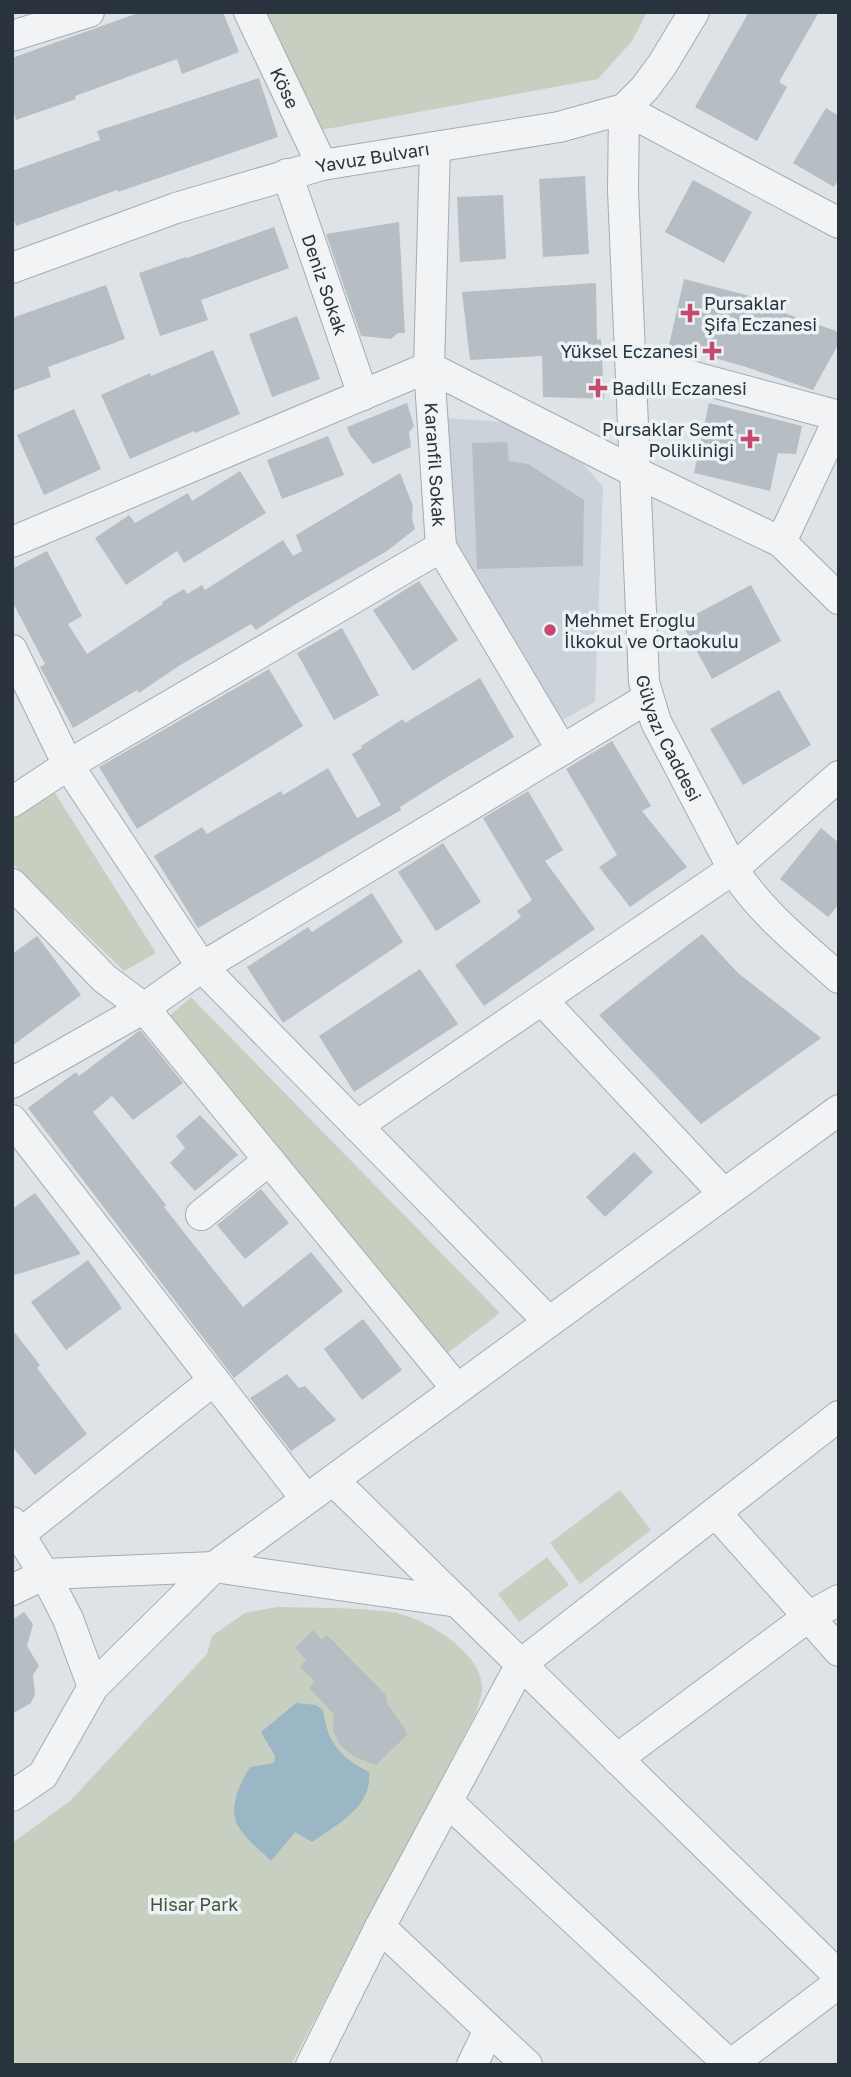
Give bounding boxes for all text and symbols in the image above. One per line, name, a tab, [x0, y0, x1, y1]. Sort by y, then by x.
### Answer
street label: Köse	[266, 64, 304, 112]
street label: Yavuz Bulvarı	[313, 137, 431, 177]
street label: Deniz Sokak	[298, 231, 353, 338]
place label: Pursaklar Şifa Eczanesi	[704, 292, 817, 335]
marker: Pursaklar Şifa Eczanesi	[682, 305, 698, 321]
place label: Yüksel Eczanesi	[560, 340, 698, 362]
marker: Yüksel Eczanesi	[704, 343, 720, 359]
place label: Badıllı Eczanesi	[612, 377, 747, 399]
marker: Badıllı Eczanesi	[590, 380, 606, 396]
street label: Karanfil Sokak	[420, 402, 451, 528]
place label: Pursaklar Semt Polikliniği	[602, 418, 734, 461]
marker: Pursaklar Semt Polikliniği	[740, 429, 760, 449]
place label: Mehmet Eroğlu İlkokul ve Ortaokulu	[564, 609, 739, 652]
marker: Mehmet Eroğlu İlkokul ve Ortaokulu	[542, 622, 558, 638]
street label: Gülyazı Caddesi	[633, 674, 706, 805]
park label: Hisar Park	[150, 1893, 238, 1915]

